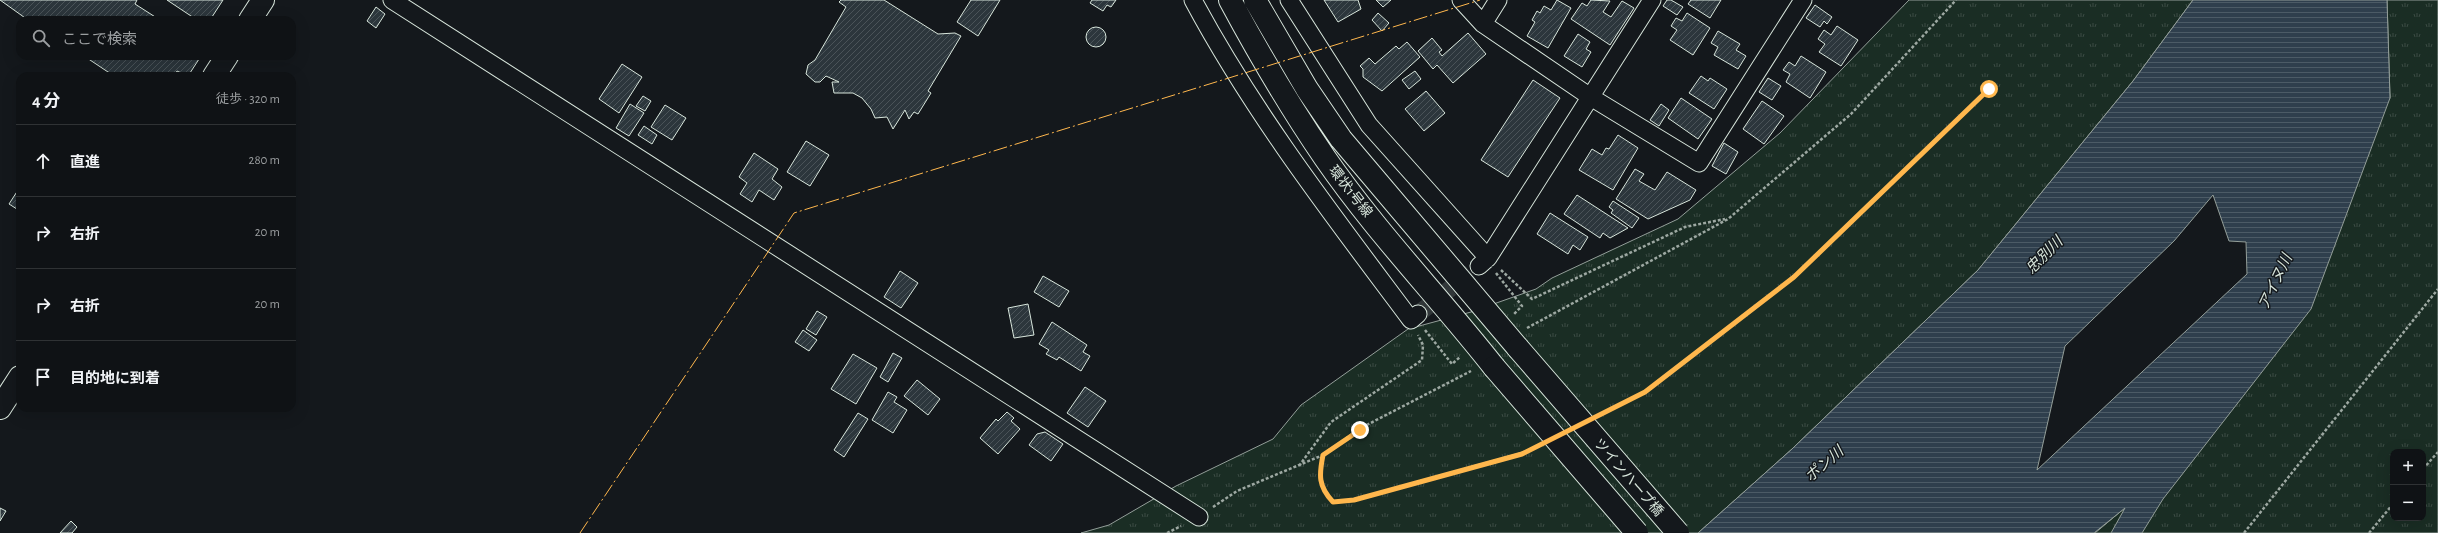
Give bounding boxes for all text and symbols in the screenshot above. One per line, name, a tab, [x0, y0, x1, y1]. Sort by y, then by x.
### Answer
search box	[16, 16, 296, 60]
icon: search	[30, 27, 52, 49]
text: ここで検索	[62, 32, 137, 47]
route start	[1980, 80, 1998, 98]
text: 4 分	[32, 92, 60, 109]
text: 徒歩 · 320 m	[216, 93, 280, 106]
icon: ahead	[32, 150, 54, 172]
text: 280 m	[249, 154, 280, 167]
text: 直進	[70, 155, 100, 170]
street label: 環状1号線	[1326, 162, 1376, 220]
icon: right	[32, 222, 54, 244]
text: 20 m	[255, 226, 280, 239]
text: 右折	[70, 227, 100, 242]
water label: 忠別川	[2022, 232, 2067, 277]
water label: アイヌ川	[2256, 250, 2296, 312]
icon: right	[32, 294, 54, 316]
text: 20 m	[255, 298, 280, 311]
text: 右折	[70, 299, 100, 314]
icon: arrive	[32, 366, 54, 388]
text: 目的地に到着	[70, 371, 160, 386]
route end	[1351, 421, 1369, 439]
street label: ツインハープ橋	[1591, 436, 1666, 519]
water label: ポン川	[1802, 442, 1848, 485]
map controls	[2390, 449, 2426, 521]
button: +	[2390, 449, 2426, 485]
button: −	[2390, 485, 2426, 521]

